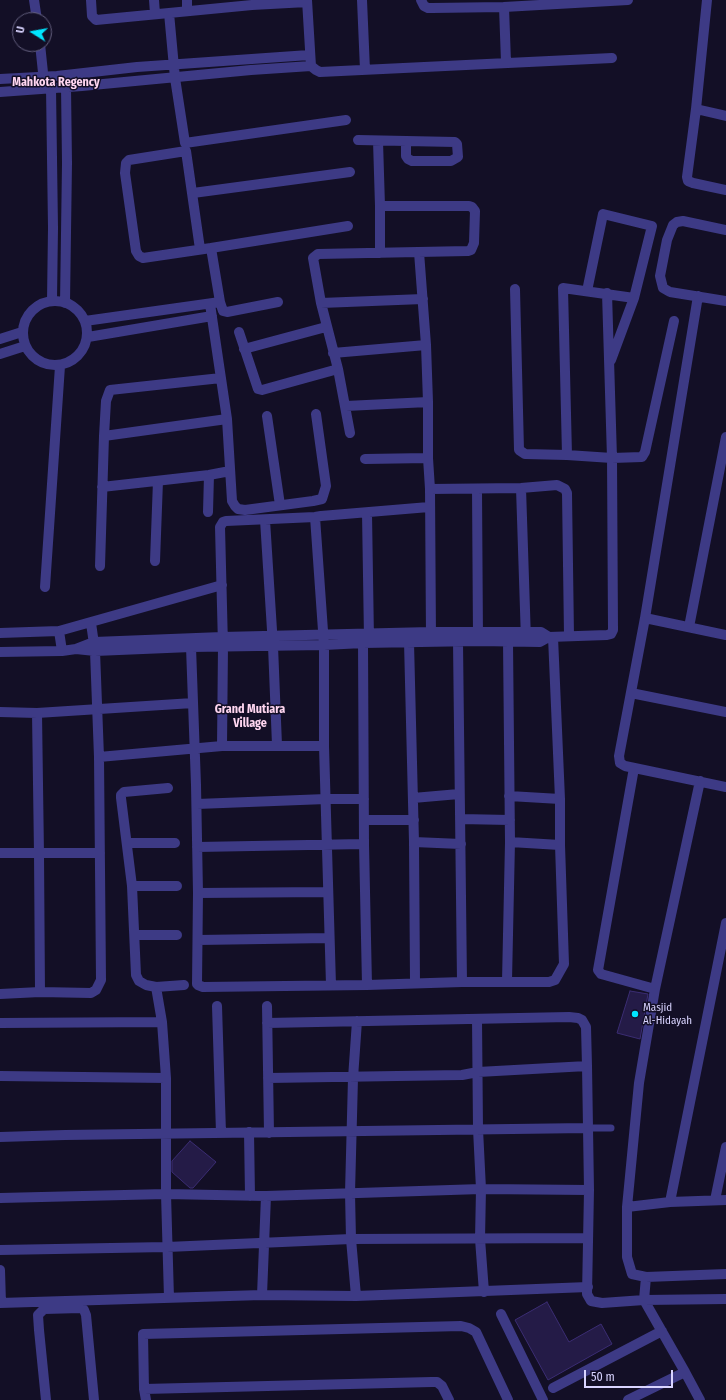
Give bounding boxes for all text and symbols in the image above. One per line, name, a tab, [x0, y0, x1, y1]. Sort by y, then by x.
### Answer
north arrow	[12, 12, 52, 52]
text: U	[14, 25, 28, 34]
district label: Mahkota Regency	[12, 76, 100, 90]
district label: Grand Mutiara Village	[215, 703, 285, 731]
place label: Masjid Al-Hidayah	[643, 1001, 692, 1027]
marker: Masjid Al-Hidayah	[630, 1009, 640, 1019]
scale bar	[586, 1362, 675, 1388]
text: 50 m	[591, 1370, 615, 1384]

